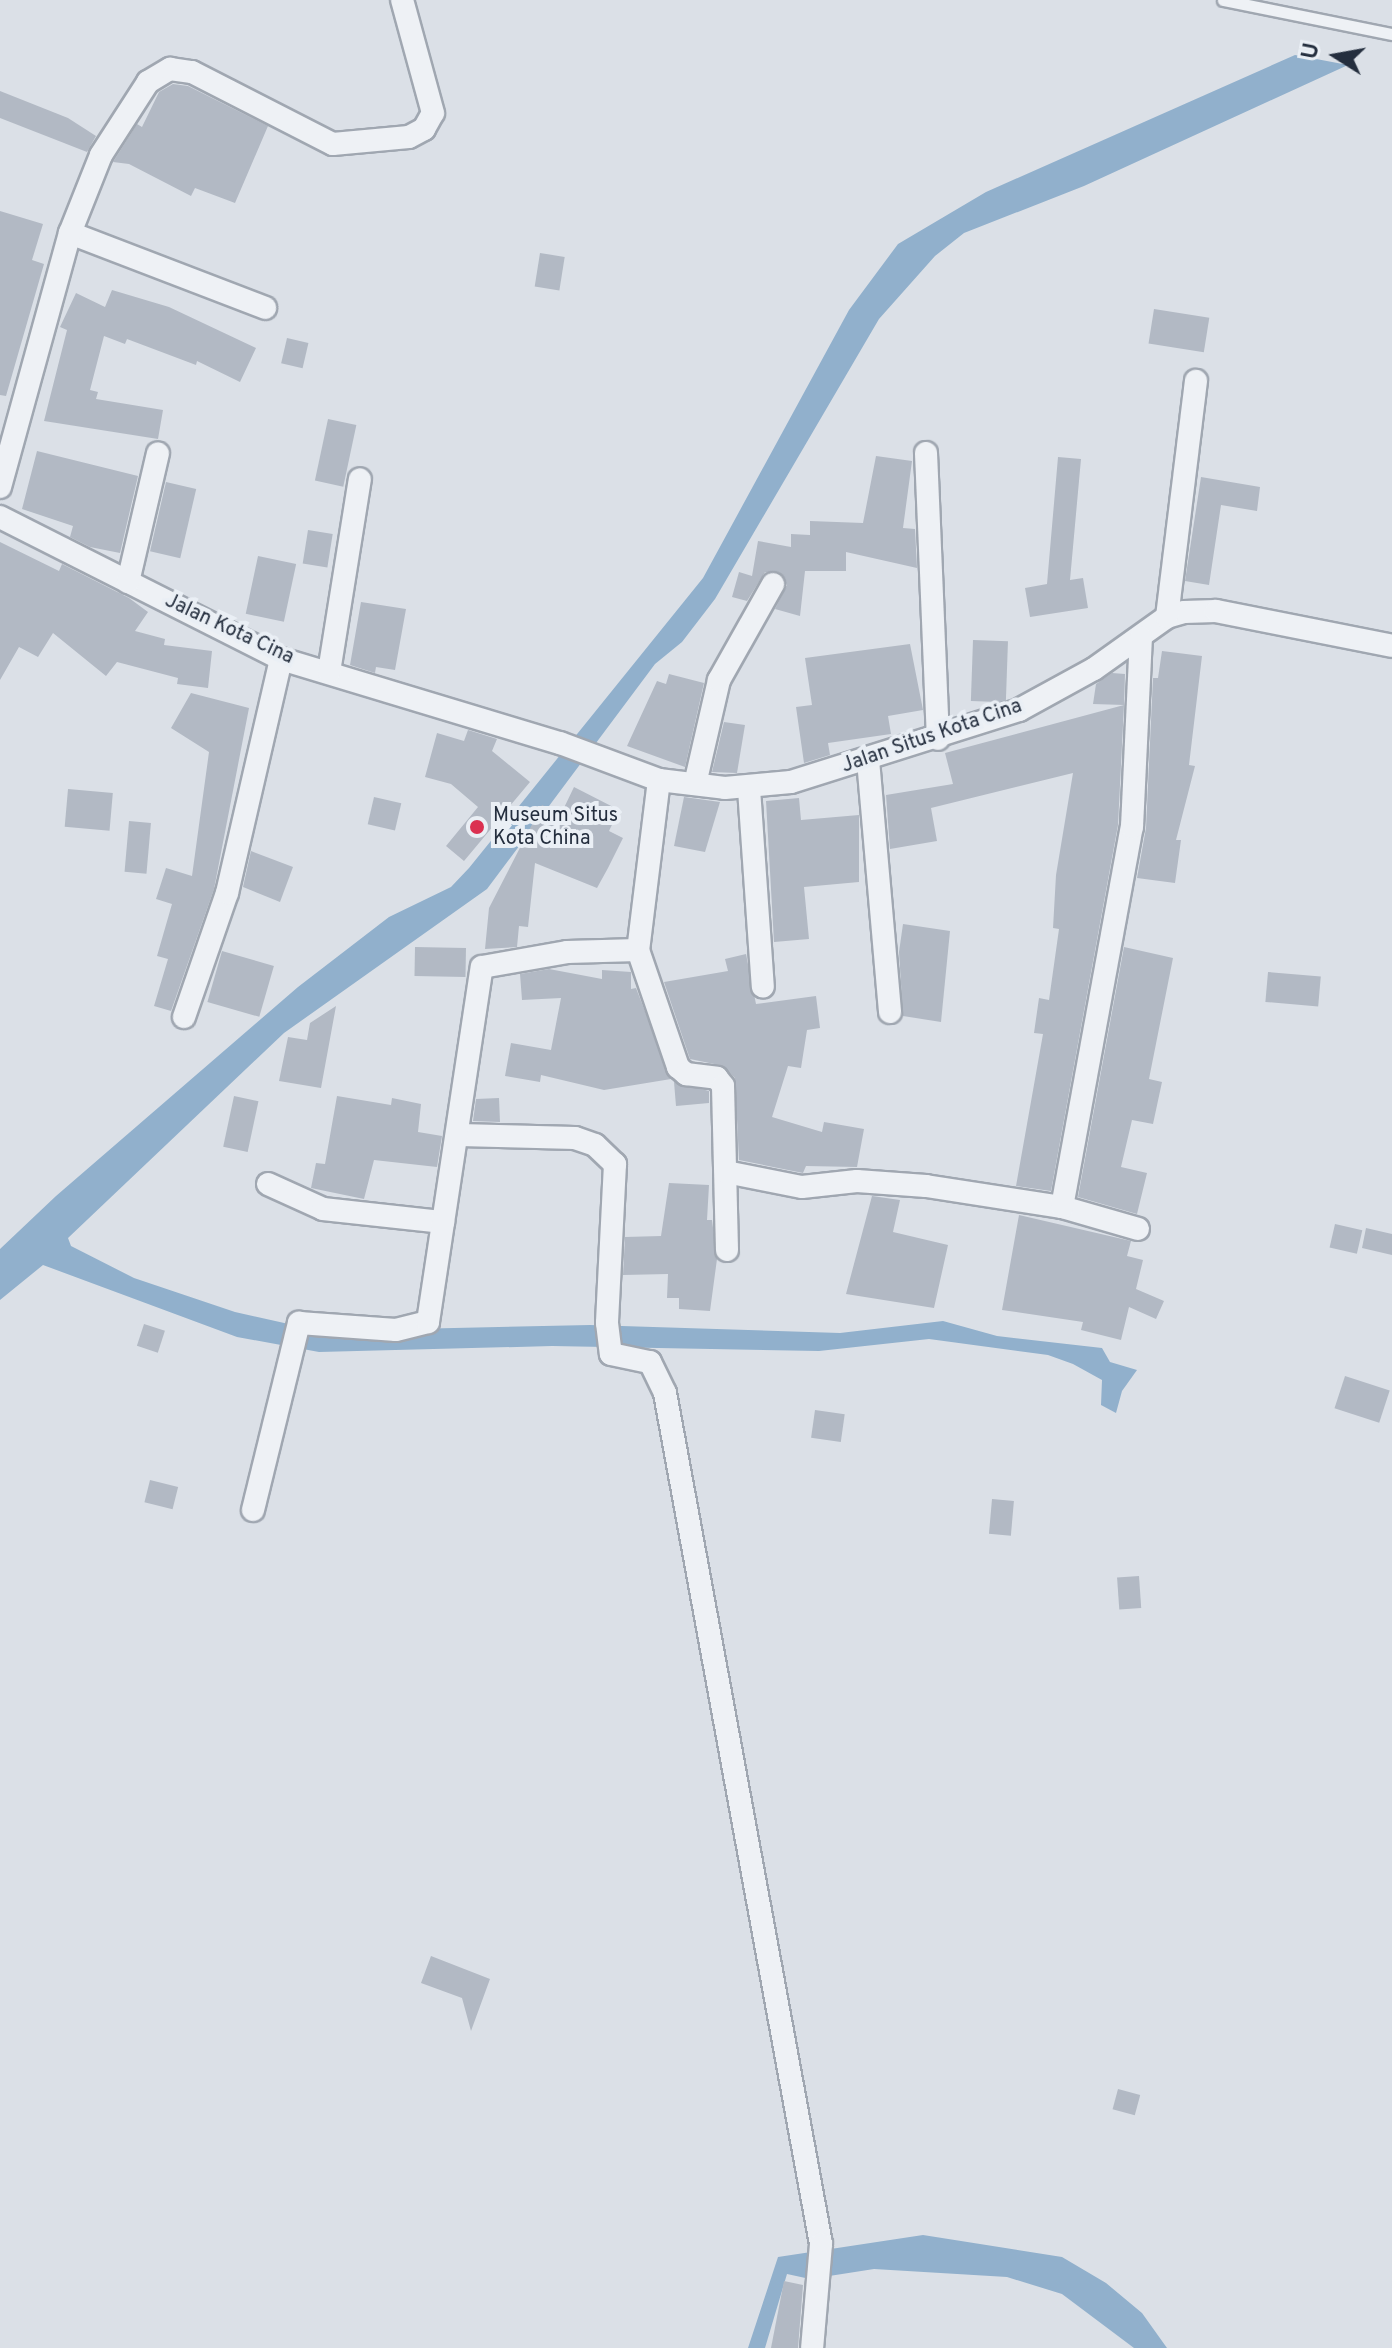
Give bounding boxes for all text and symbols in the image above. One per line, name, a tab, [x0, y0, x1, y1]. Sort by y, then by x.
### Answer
north arrow	[1296, 16, 1376, 96]
text: U	[1297, 41, 1327, 62]
street label: Jalan Kota Cina	[161, 590, 297, 670]
street label: Jalan Situs Kota Cina	[839, 695, 1025, 779]
place label: Museum Situs Kota China	[493, 804, 618, 851]
marker: Museum Situs Kota China	[468, 818, 486, 836]

